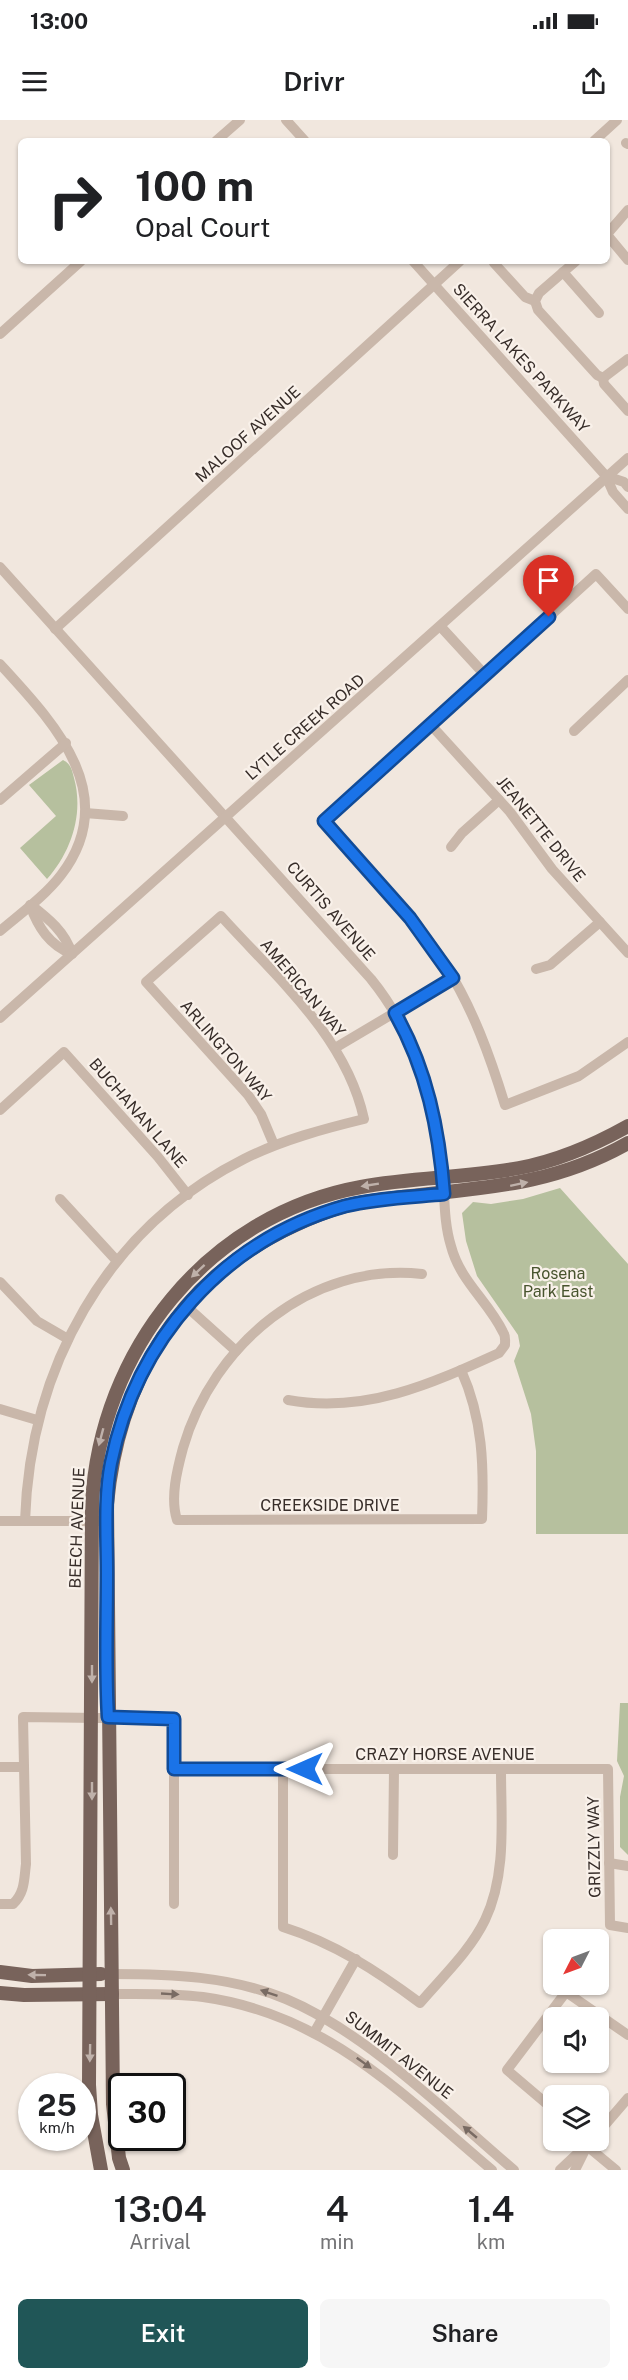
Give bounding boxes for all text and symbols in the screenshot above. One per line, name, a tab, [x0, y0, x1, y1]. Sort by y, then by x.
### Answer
text: 13:00	[30, 8, 88, 34]
icon: menu	[18, 65, 51, 98]
text: Drivr	[283, 65, 345, 97]
icon: share	[577, 65, 610, 98]
text: 100 m	[135, 161, 254, 210]
icon: right	[36, 162, 114, 240]
text: Opal Court	[135, 211, 271, 243]
street label: SIERRA LAKES PARKWAY	[449, 279, 593, 437]
street label: MALOOF AVENUE	[192, 382, 304, 486]
pin	[523, 555, 574, 617]
icon: arrive	[532, 564, 565, 597]
street label: LYTLE CREEK ROAD	[242, 670, 368, 784]
street label: JEANETTE DRIVE	[493, 772, 589, 886]
street label: CURTIS AVENUE	[283, 858, 379, 964]
street label: AMERICAN WAY	[257, 935, 350, 1041]
street label: ARLINGTON WAY	[176, 996, 276, 1106]
street label: BUCHANAN LANE	[85, 1054, 191, 1172]
one-way arrow	[510, 1178, 529, 1188]
one-way arrow	[361, 1181, 380, 1190]
one-way arrow	[191, 1264, 206, 1277]
park label: Rosena Park East	[523, 1264, 593, 1301]
one-way arrow	[96, 1427, 106, 1446]
street label: BEECH AVENUE	[65, 1467, 89, 1589]
street label: CREEKSIDE DRIVE	[260, 1496, 400, 1515]
one-way arrow	[87, 1665, 97, 1684]
position arrow	[273, 1737, 337, 1801]
street label: CRAZY HORSE AVENUE	[355, 1745, 535, 1764]
one-way arrow	[87, 1781, 97, 1800]
street label: GRIZZLY WAY	[584, 1796, 604, 1898]
one-way arrow	[106, 1906, 116, 1925]
north arrow	[543, 1929, 609, 1995]
map controls	[543, 1929, 609, 2151]
one-way arrow	[27, 1970, 46, 1980]
one-way arrow	[260, 1988, 278, 1998]
one-way arrow	[161, 1990, 180, 1999]
street label: SUMMIT AVENUE	[341, 2007, 457, 2103]
button: sound	[543, 2007, 609, 2073]
one-way arrow	[85, 2043, 94, 2062]
one-way arrow	[356, 2057, 372, 2069]
speed limit sign: 30	[108, 2073, 186, 2151]
button: layers	[543, 2085, 609, 2151]
text: 25	[37, 2087, 77, 2123]
text: km/h	[39, 2119, 75, 2136]
one-way arrow	[462, 2126, 478, 2139]
text: 13:04	[113, 2188, 207, 2230]
text: 4	[325, 2188, 349, 2230]
text: 1.4	[467, 2188, 515, 2230]
text: Arrival	[129, 2230, 191, 2254]
text: min	[320, 2230, 354, 2254]
text: km	[477, 2230, 505, 2254]
button: Exit	[18, 2299, 308, 2368]
button: Share	[320, 2299, 610, 2368]

